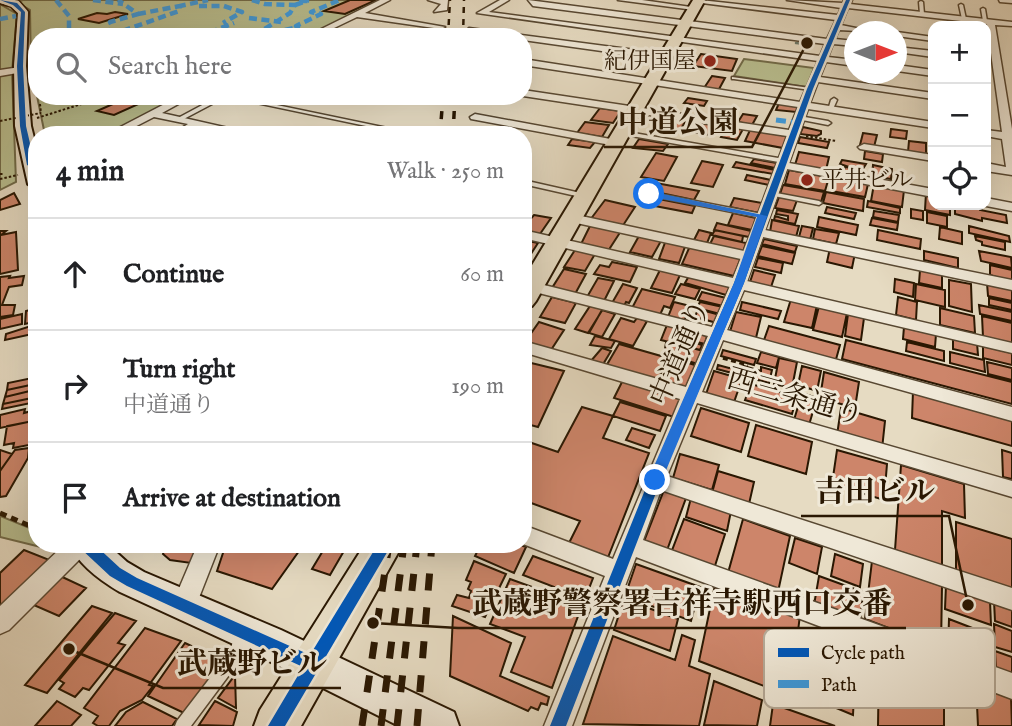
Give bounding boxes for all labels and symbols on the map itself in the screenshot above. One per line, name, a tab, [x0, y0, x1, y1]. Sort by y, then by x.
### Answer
north arrow	[844, 21, 907, 84]
place label: 紀伊国屋	[604, 47, 696, 76]
marker: 紀伊国屋	[702, 53, 718, 69]
callout: 中道公園	[604, 96, 752, 147]
text: 中道公園	[618, 105, 738, 143]
place label: 平井ビル	[821, 166, 913, 195]
marker: 平井ビル	[799, 172, 815, 188]
route start	[633, 178, 664, 209]
street label: 中道通り	[643, 295, 719, 411]
street label: 西三条通り	[723, 362, 867, 434]
route end	[639, 464, 670, 495]
callout: 吉田ビル	[801, 465, 949, 516]
text: 吉田ビル	[815, 474, 935, 512]
callout: 武蔵野警察署吉祥寺駅西口交番	[458, 577, 906, 628]
text: 武蔵野警察署吉祥寺駅西口交番	[472, 586, 892, 624]
legend	[764, 628, 995, 708]
callout: 武蔵野ビル	[163, 637, 341, 688]
text: Cycle path	[821, 642, 905, 666]
text: 武蔵野ビル	[177, 646, 327, 684]
text: Path	[821, 674, 857, 698]

